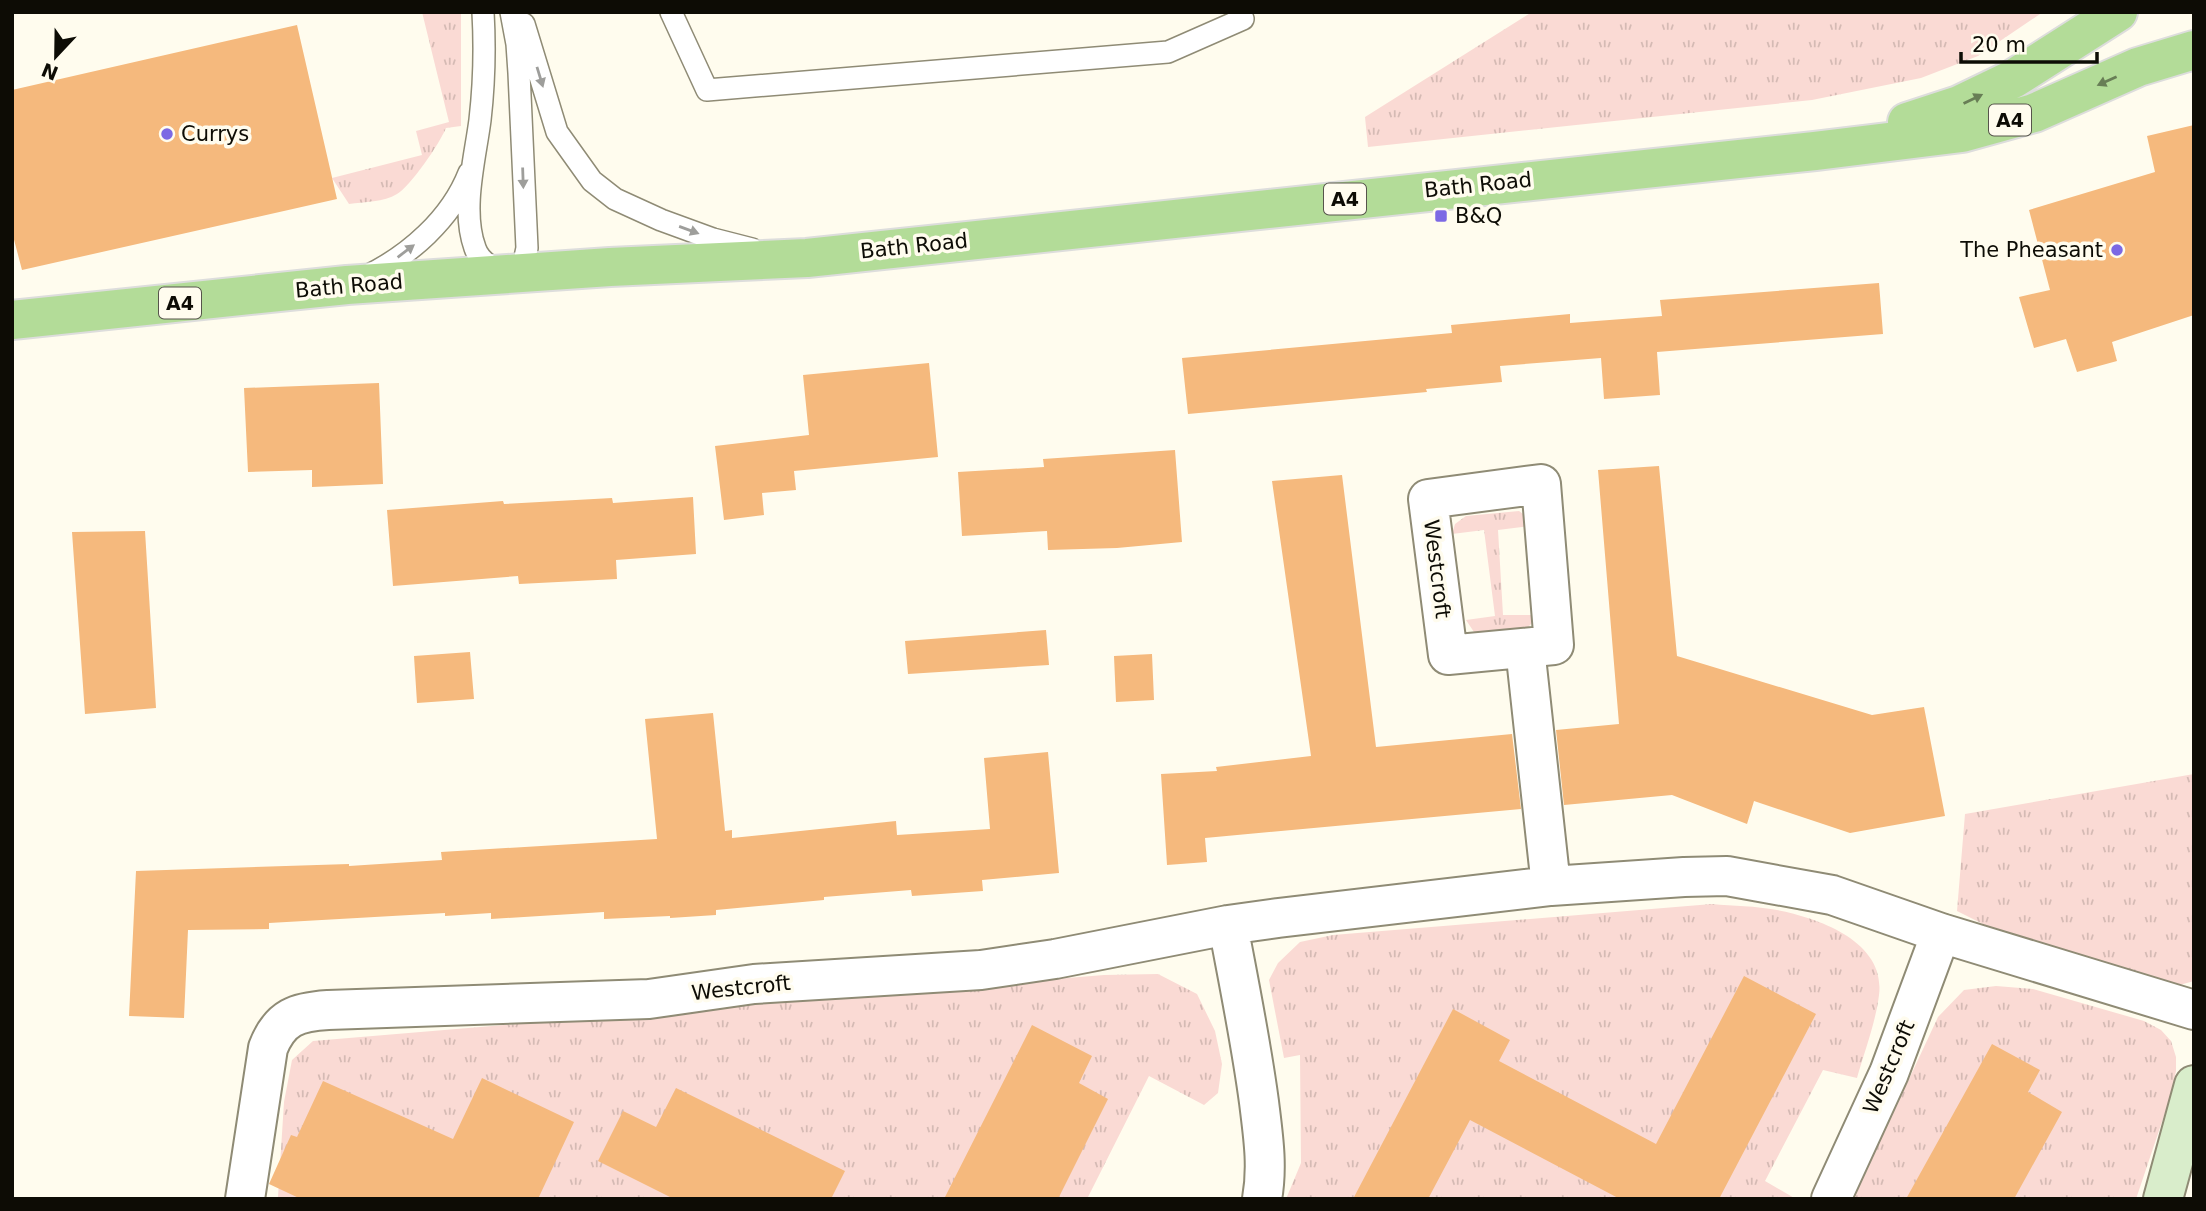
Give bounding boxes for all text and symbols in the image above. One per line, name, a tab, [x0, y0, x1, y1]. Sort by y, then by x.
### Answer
north arrow	[21, 21, 91, 91]
scale bar	[1961, 21, 2098, 65]
text: 20 m	[1972, 33, 2026, 57]
text: N	[38, 59, 61, 85]
one-way arrow	[535, 67, 545, 88]
one-way arrow	[2096, 76, 2117, 87]
one-way arrow	[1963, 93, 1983, 104]
road number: A4	[1989, 104, 2031, 136]
place label: Currys	[181, 122, 249, 146]
marker: Currys	[159, 126, 175, 142]
one-way arrow	[518, 167, 529, 189]
street label: Bath Road	[1423, 167, 1533, 203]
road number: A4	[1324, 183, 1366, 214]
place label: B&Q	[1455, 204, 1502, 228]
marker: B&Q	[1433, 208, 1449, 224]
one-way arrow	[679, 225, 700, 236]
street label: Bath Road	[859, 228, 969, 264]
place label: The Pheasant	[1959, 238, 2103, 262]
marker: The Pheasant	[2109, 242, 2125, 258]
one-way arrow	[397, 244, 415, 258]
street label: Bath Road	[294, 269, 404, 303]
road number: A4	[159, 288, 201, 318]
street label: Westcroft	[1419, 518, 1455, 620]
street label: Westcroft	[690, 971, 792, 1005]
street label: Westcroft	[1859, 1017, 1919, 1117]

